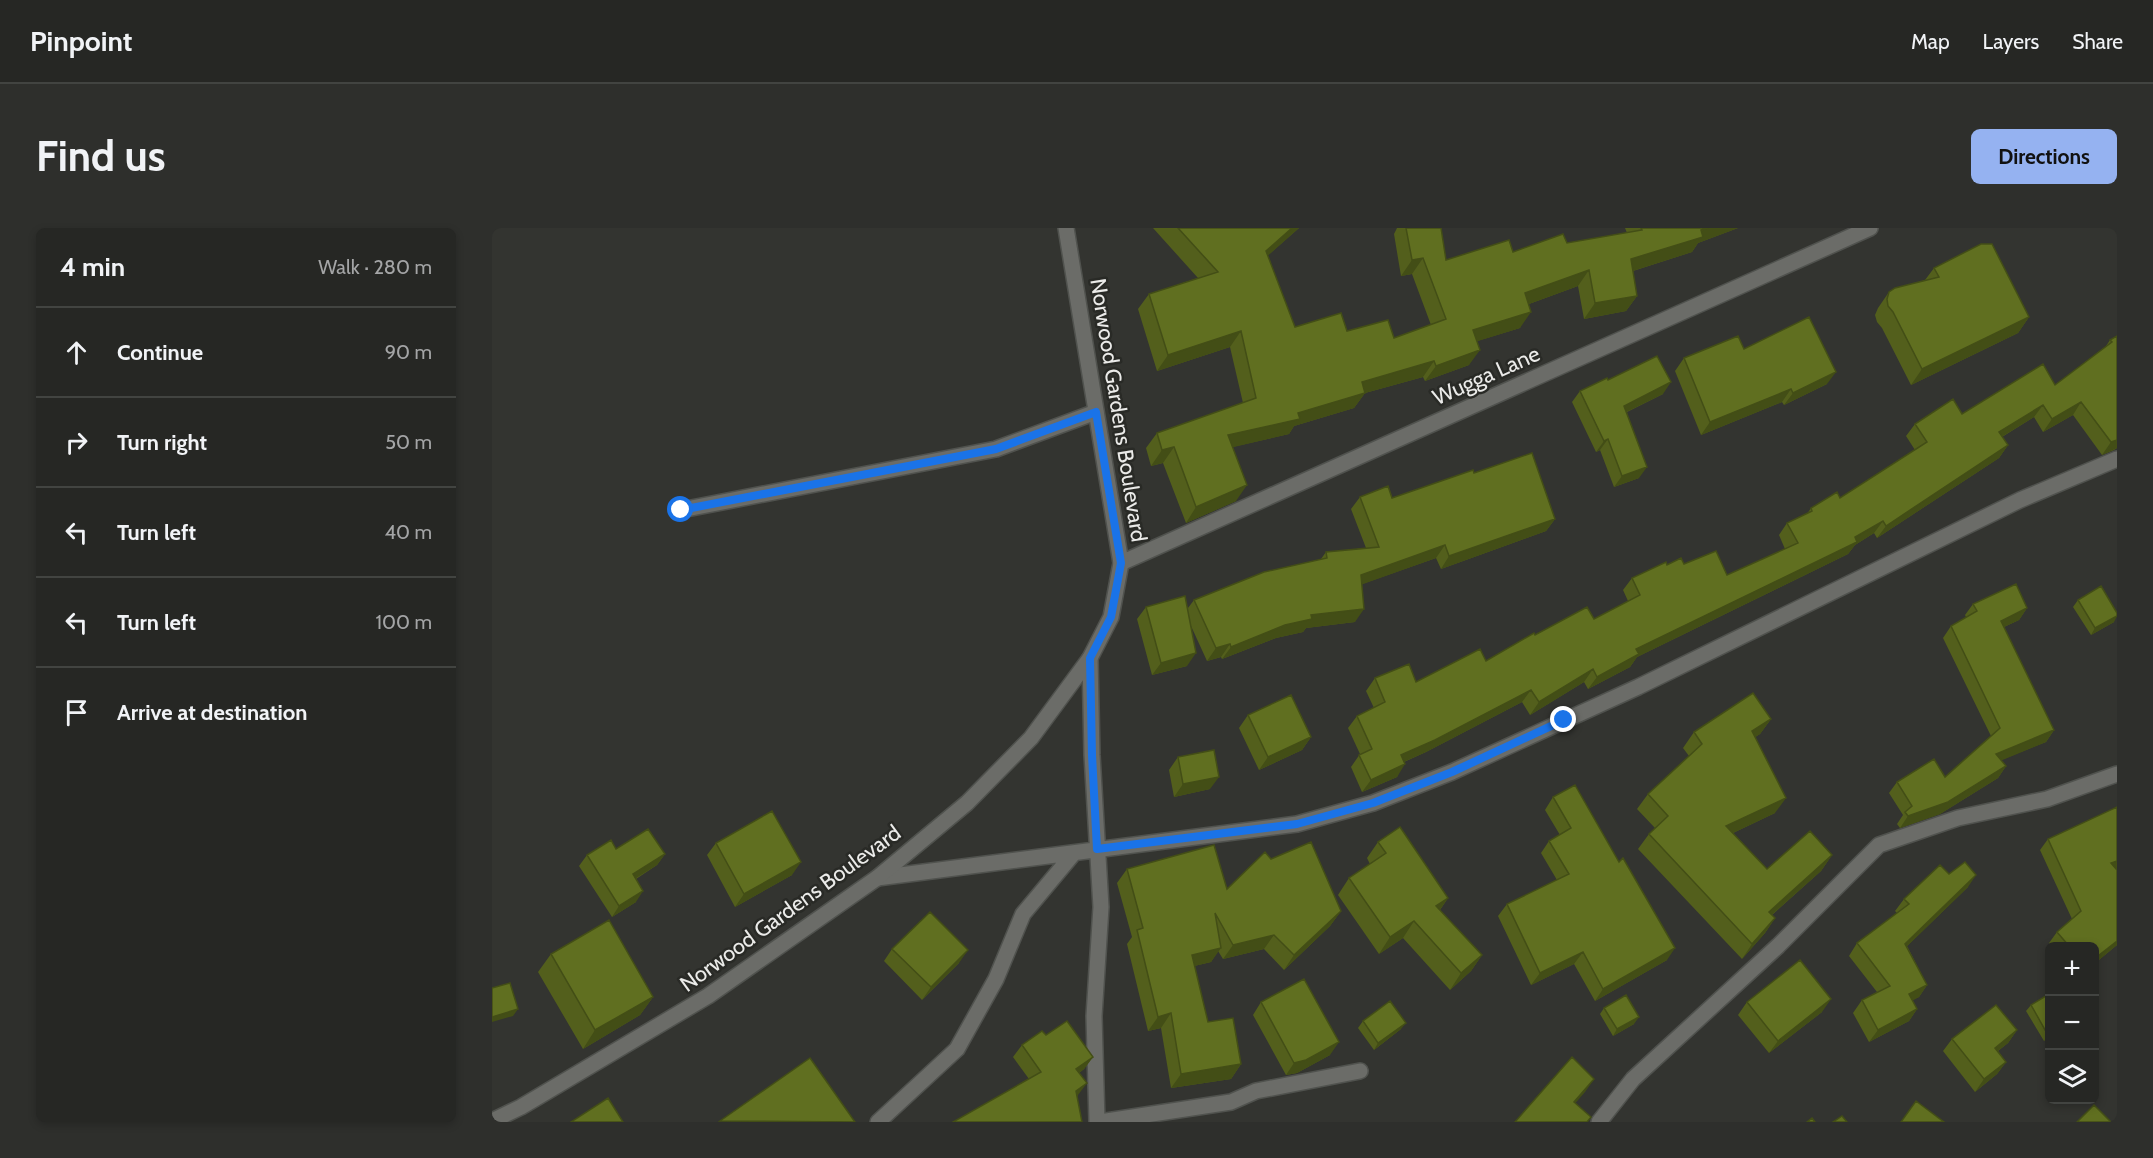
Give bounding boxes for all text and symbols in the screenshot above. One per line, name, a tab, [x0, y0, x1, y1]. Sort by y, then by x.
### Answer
text: Pinpoint	[30, 24, 132, 58]
text: Map	[1911, 29, 1950, 54]
text: Layers	[1983, 29, 2039, 54]
text: Share	[2072, 29, 2123, 54]
button: Directions	[1971, 129, 2117, 184]
text: Find us	[36, 130, 165, 182]
text: 4 min	[60, 251, 125, 283]
text: Walk · 280 m	[318, 255, 432, 279]
street label: Norwood Gardens Boulevard	[1084, 276, 1153, 544]
icon: ahead	[60, 336, 93, 369]
text: Continue	[117, 339, 203, 366]
text: 90 m	[385, 340, 432, 364]
street label: Wugga Lane	[1429, 340, 1544, 411]
icon: right	[60, 426, 93, 459]
text: Turn right	[117, 429, 207, 456]
text: 50 m	[385, 430, 432, 454]
route start	[667, 496, 693, 522]
icon: left	[60, 516, 93, 549]
text: Turn left	[117, 519, 196, 546]
text: 40 m	[384, 520, 432, 544]
icon: left	[60, 606, 93, 639]
text: Turn left	[117, 609, 196, 636]
text: 100 m	[376, 610, 432, 634]
icon: arrive	[60, 696, 93, 729]
text: Arrive at destination	[117, 699, 307, 726]
route end	[1550, 706, 1576, 732]
street label: Norwood Gardens Boulevard	[675, 819, 906, 998]
map controls	[2045, 942, 2099, 1104]
button: +	[2045, 942, 2099, 996]
button: −	[2045, 996, 2099, 1050]
button: layers	[2045, 1050, 2099, 1104]

